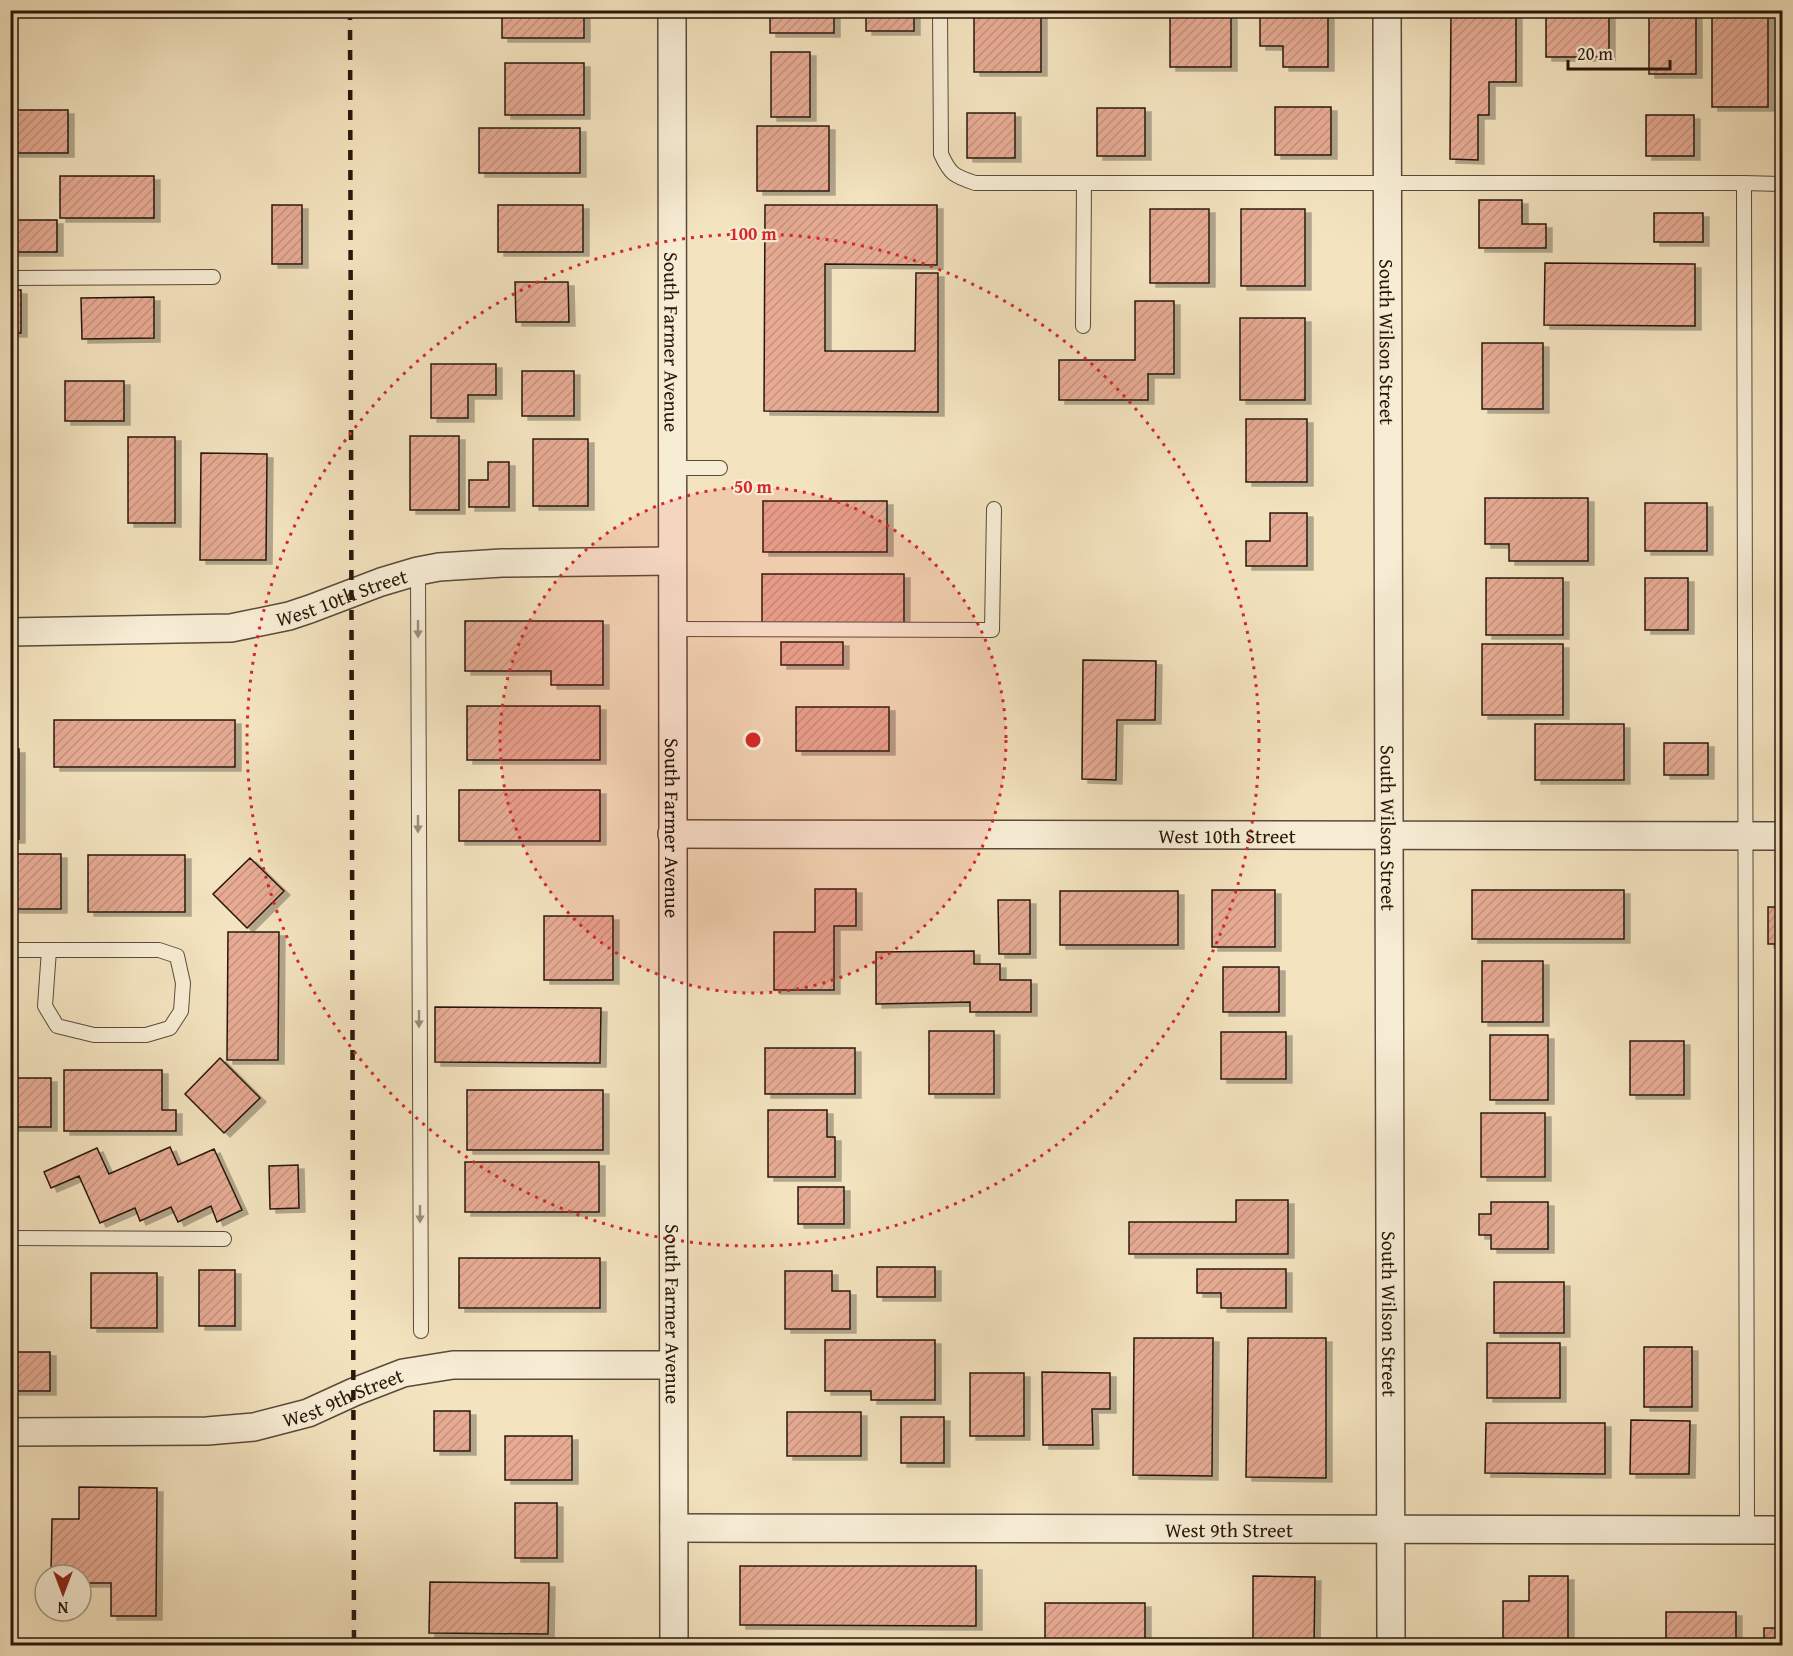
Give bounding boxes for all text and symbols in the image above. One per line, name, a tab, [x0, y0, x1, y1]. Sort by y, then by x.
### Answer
scale bar	[1568, 33, 1670, 71]
text: 20 m	[1577, 40, 1613, 67]
text: 100 m	[729, 220, 777, 247]
street label: South Farmer Avenue	[658, 252, 687, 432]
street label: South Wilson Street	[1373, 259, 1403, 425]
text: 50 m	[734, 473, 773, 500]
street label: West 10th Street	[273, 561, 411, 633]
one-way arrow	[413, 620, 423, 639]
centre of rings	[743, 730, 763, 750]
street label: South Farmer Avenue	[658, 738, 688, 918]
street label: South Wilson Street	[1374, 745, 1404, 911]
one-way arrow	[413, 815, 423, 834]
street label: West 10th Street	[1158, 820, 1296, 850]
one-way arrow	[414, 1010, 424, 1029]
one-way arrow	[415, 1205, 425, 1224]
street label: South Farmer Avenue	[659, 1224, 688, 1404]
street label: South Wilson Street	[1375, 1231, 1405, 1397]
street label: West 9th Street	[279, 1360, 407, 1434]
street label: West 9th Street	[1165, 1514, 1293, 1544]
north arrow	[33, 1563, 93, 1623]
text: N	[57, 1596, 68, 1620]

